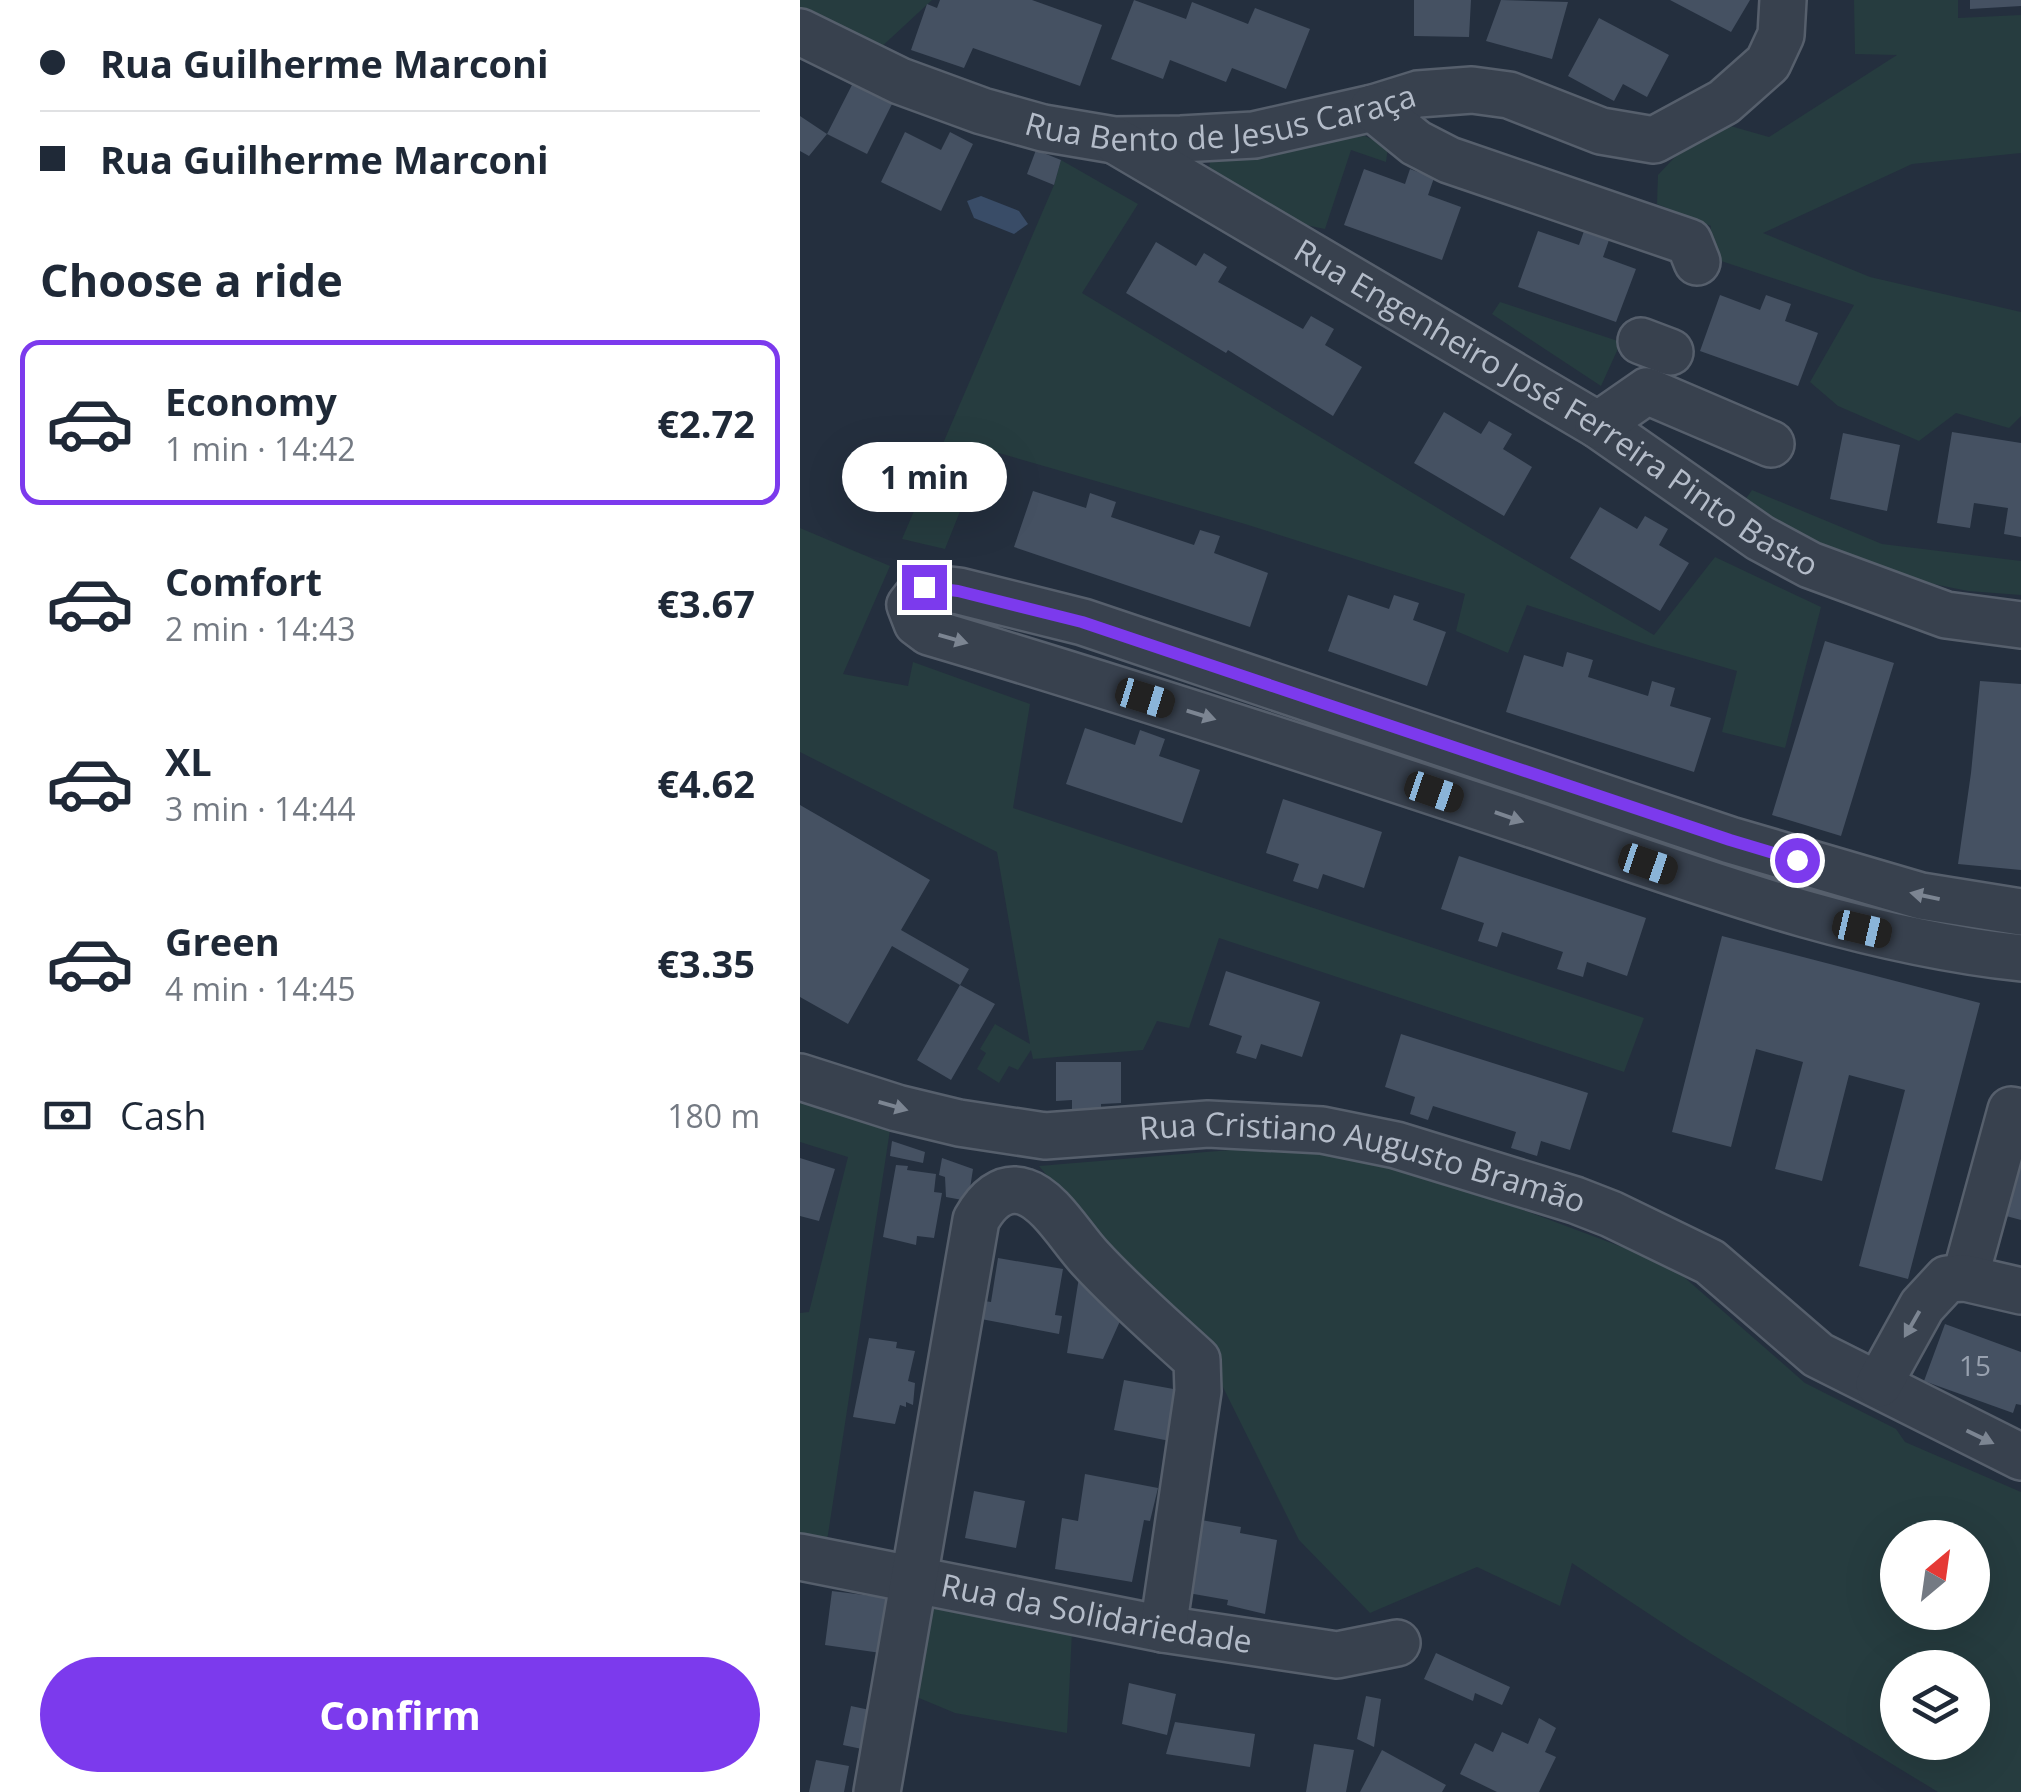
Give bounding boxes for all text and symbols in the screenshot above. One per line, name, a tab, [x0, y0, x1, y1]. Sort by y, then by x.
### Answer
text: Rua Guilherme Marconi	[100, 37, 549, 89]
street label: Rua Bento de Jesus Caraça	[1021, 73, 1421, 160]
text: Rua Guilherme Marconi	[100, 133, 549, 185]
street label: Rua Engenheiro José Ferreira Pinto Basto	[1287, 228, 1826, 585]
text: Choose a ride	[40, 249, 343, 310]
text: Economy	[165, 375, 337, 427]
icon: car	[45, 378, 135, 468]
text: €2.72	[657, 397, 755, 449]
text: 1 min · 14:42	[165, 427, 356, 470]
callout: 1 min	[842, 442, 1006, 512]
text: 1 min	[880, 455, 969, 498]
text: Comfort	[165, 555, 322, 607]
icon: car	[45, 558, 135, 648]
route end	[902, 565, 947, 610]
text: €3.67	[657, 577, 755, 629]
text: 2 min · 14:43	[165, 607, 356, 650]
one-way arrow	[938, 632, 969, 647]
car	[1112, 675, 1178, 721]
one-way arrow	[1186, 708, 1216, 723]
text: XL	[165, 735, 212, 787]
icon: car	[45, 738, 135, 828]
text: €4.62	[657, 757, 755, 809]
car	[1401, 768, 1467, 816]
text: 3 min · 14:44	[165, 787, 356, 830]
one-way arrow	[1494, 811, 1524, 826]
route start	[1775, 838, 1820, 883]
car	[1615, 840, 1681, 888]
one-way arrow	[1909, 887, 1940, 903]
car	[1829, 908, 1895, 950]
text: Green	[165, 915, 280, 967]
icon: car	[45, 918, 135, 1008]
text: €3.35	[657, 937, 755, 989]
text: 4 min · 14:45	[165, 967, 356, 1010]
icon: cash	[40, 1088, 95, 1143]
text: Cash	[120, 1089, 206, 1141]
text: 180 m	[667, 1094, 760, 1137]
one-way arrow	[878, 1099, 909, 1114]
street label: Rua Cristiano Augusto Bramão	[1138, 1101, 1593, 1222]
one-way arrow	[1904, 1310, 1922, 1338]
house number: 15	[1959, 1346, 1991, 1384]
one-way arrow	[1966, 1429, 1995, 1446]
north arrow	[1880, 1520, 1990, 1630]
map controls	[1880, 1520, 1990, 1760]
street label: Rua da Solidariedade	[938, 1563, 1255, 1662]
button: layers	[1880, 1650, 1990, 1760]
button: Confirm	[40, 1657, 760, 1772]

